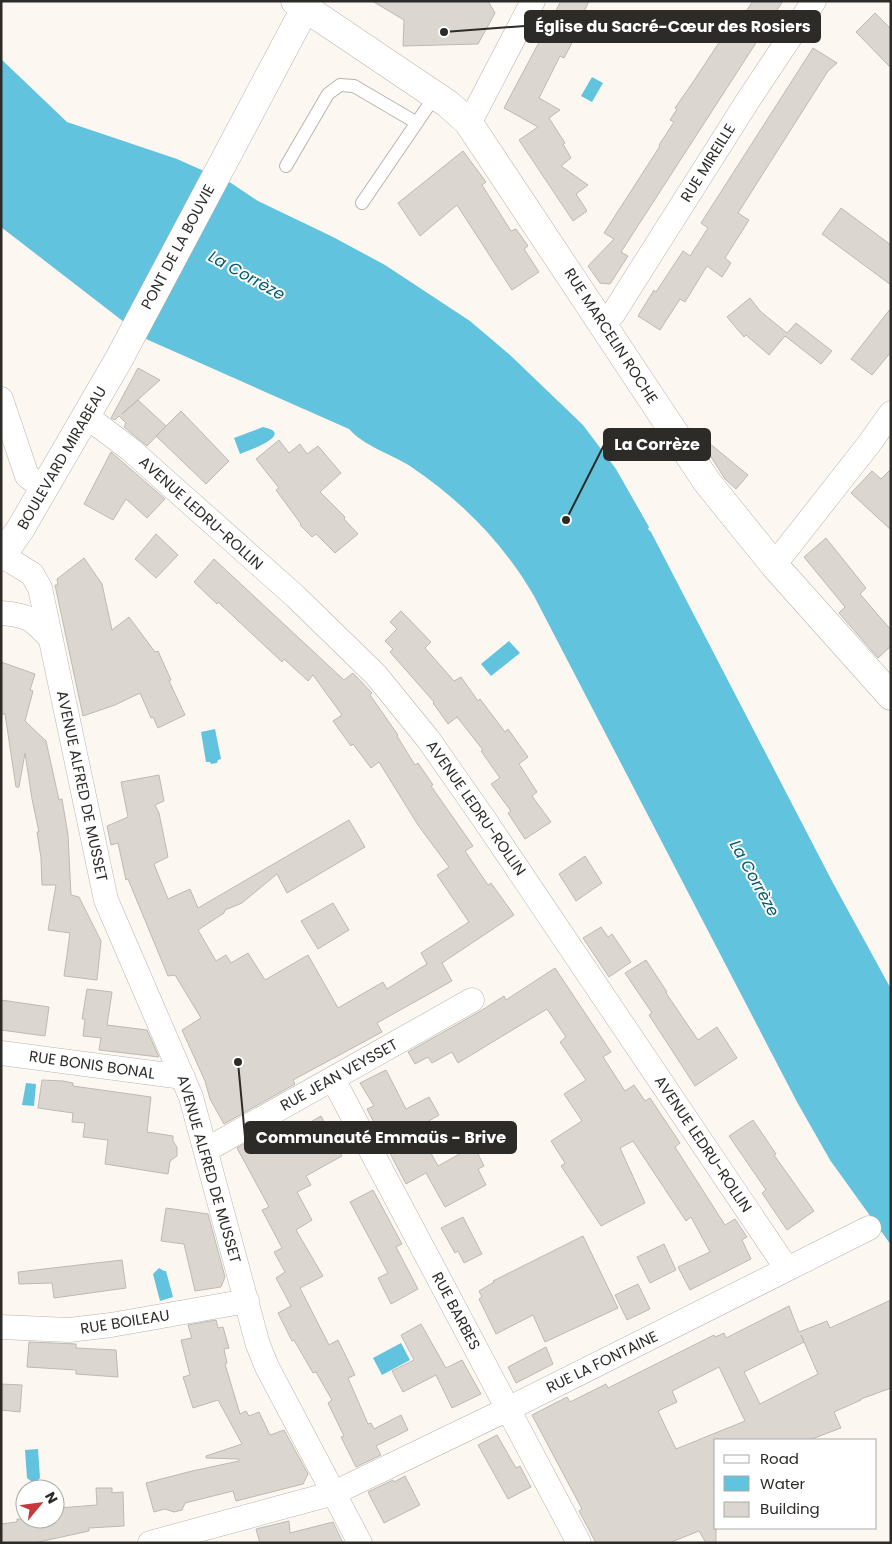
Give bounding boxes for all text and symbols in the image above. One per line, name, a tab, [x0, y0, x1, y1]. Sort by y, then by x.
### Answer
callout: Église du Sacré-Cœur des Rosiers	[525, 11, 820, 42]
text: Église du Sacré-Cœur des Rosiers	[535, 15, 811, 38]
street label: RUE MIREILLE	[675, 120, 740, 206]
street label: PONT DE LA BOUVIE	[136, 181, 219, 313]
water label: La Corrèze	[204, 245, 289, 306]
street label: RUE MARCELIN ROCHE	[560, 264, 663, 408]
street label: BOULEVARD MIRABEAU	[12, 382, 111, 533]
callout: La Corrèze	[604, 429, 710, 460]
text: La Corrèze	[614, 433, 700, 456]
street label: AVENUE LEDRU-ROLLIN	[135, 451, 268, 574]
street label: AVENUE ALFRED DE MUSSET	[52, 689, 113, 883]
street label: AVENUE LEDRU-ROLLIN	[422, 736, 531, 880]
water label: La Corrèze	[724, 836, 785, 921]
street label: RUE JEAN VEYSSET	[276, 1034, 401, 1116]
street label: RUE BONIS BONAL	[28, 1045, 157, 1084]
street label: AVENUE LEDRU-ROLLIN	[650, 1071, 757, 1216]
street label: AVENUE ALFRED DE MUSSET	[173, 1072, 246, 1265]
callout: Communauté Emmaüs - Brive	[245, 1122, 516, 1153]
text: Communauté Emmaüs - Brive	[256, 1126, 506, 1149]
street label: RUE BARBES	[427, 1268, 486, 1353]
street label: RUE BOILEAU	[79, 1304, 171, 1339]
street label: RUE LA FONTAINE	[543, 1325, 661, 1398]
legend	[714, 1439, 877, 1529]
text: Road	[760, 1448, 799, 1469]
text: Water	[760, 1473, 806, 1494]
north arrow	[15, 1479, 65, 1529]
text: N	[40, 1488, 63, 1507]
text: Building	[760, 1498, 820, 1519]

